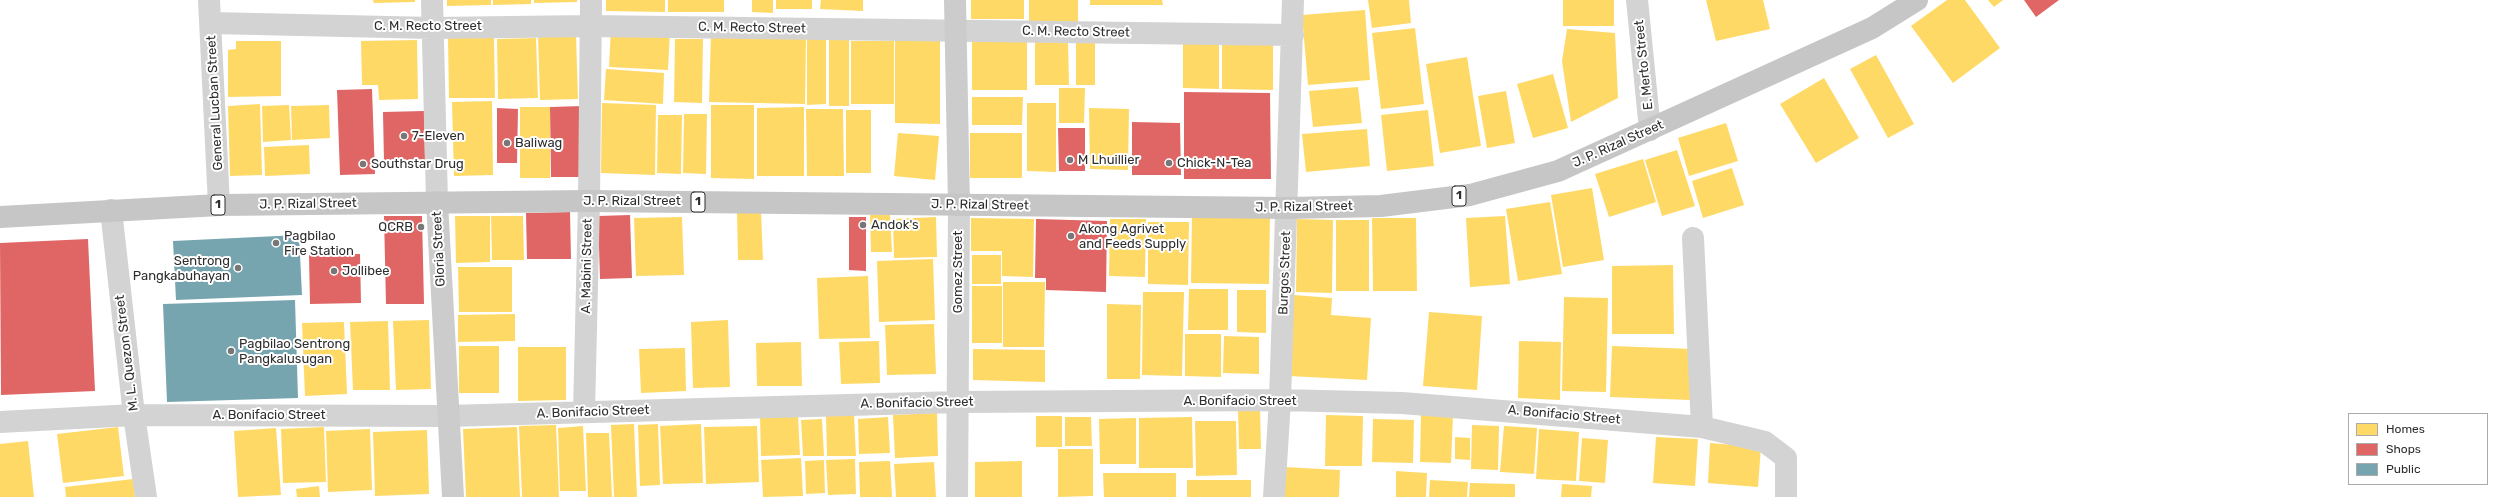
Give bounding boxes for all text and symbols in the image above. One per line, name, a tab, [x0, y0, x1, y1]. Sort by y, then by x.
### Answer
street label: C. M. Recto Street	[374, 18, 482, 34]
street label: C. M. Recto Street	[698, 19, 806, 37]
street label: E. Merto Street	[1632, 19, 1656, 111]
street label: C. M. Recto Street	[1022, 23, 1130, 41]
street label: General Lucban Street	[204, 35, 226, 171]
street label: J. P. Rizal Street	[1570, 117, 1666, 171]
place label: 7-Eleven	[412, 128, 465, 144]
marker: 7-Eleven	[399, 131, 409, 141]
place label: Baliwag	[515, 135, 562, 151]
marker: Baliwag	[502, 138, 512, 148]
place label: M Lhuillier	[1078, 152, 1139, 168]
marker: M Lhuillier	[1065, 155, 1075, 165]
place label: Chick-N-Tea	[1177, 155, 1251, 171]
place label: Southstar Drug	[371, 156, 464, 172]
marker: Chick-N-Tea	[1164, 158, 1174, 168]
marker: Southstar Drug	[358, 159, 368, 169]
road number: 1	[1452, 186, 1466, 206]
road number: 1	[691, 192, 705, 212]
street label: J. P. Rizal Street	[583, 193, 681, 209]
road number: 1	[211, 195, 225, 215]
street label: J. P. Rizal Street	[259, 195, 357, 213]
street label: J. P. Rizal Street	[931, 196, 1029, 214]
street label: J. P. Rizal Street	[1255, 198, 1353, 216]
street label: Gloria Street	[429, 211, 449, 287]
place label: Andok's	[871, 217, 919, 233]
street label: A. Mabini Street	[578, 218, 596, 314]
place label: QCRB	[378, 219, 413, 235]
marker: Andok's	[858, 220, 868, 230]
place label: Akong Agrivet and Feeds Supply	[1079, 221, 1186, 252]
marker: QCRB	[416, 222, 426, 232]
place label: Pagbilao Fire Station	[284, 228, 354, 259]
street label: Gomez Street	[950, 231, 966, 313]
marker: Akong Agrivet and Feeds Supply	[1066, 231, 1076, 241]
street label: Burgos Street	[1276, 231, 1294, 315]
marker: Pagbilao Fire Station	[271, 238, 281, 248]
place label: Sentrong Pangkabuhayan	[133, 253, 230, 284]
marker: Sentrong Pangkabuhayan	[233, 263, 243, 273]
place label: Jollibee	[342, 263, 389, 279]
marker: Jollibee	[329, 266, 339, 276]
street label: M. L. Quezon Street	[112, 294, 142, 412]
place label: Pagbilao Sentrong Pangkalusugan	[239, 336, 350, 367]
marker: Pagbilao Sentrong Pangkalusugan	[226, 346, 236, 356]
street label: A. Bonifacio Street	[1184, 393, 1296, 409]
street label: A. Bonifacio Street	[860, 394, 974, 412]
street label: A. Bonifacio Street	[536, 402, 650, 422]
street label: A. Bonifacio Street	[1507, 402, 1621, 428]
street label: A. Bonifacio Street	[213, 407, 325, 423]
legend	[2348, 413, 2488, 485]
text: Homes	[2386, 422, 2425, 436]
text: Shops	[2386, 442, 2421, 456]
text: Public	[2386, 462, 2421, 476]

